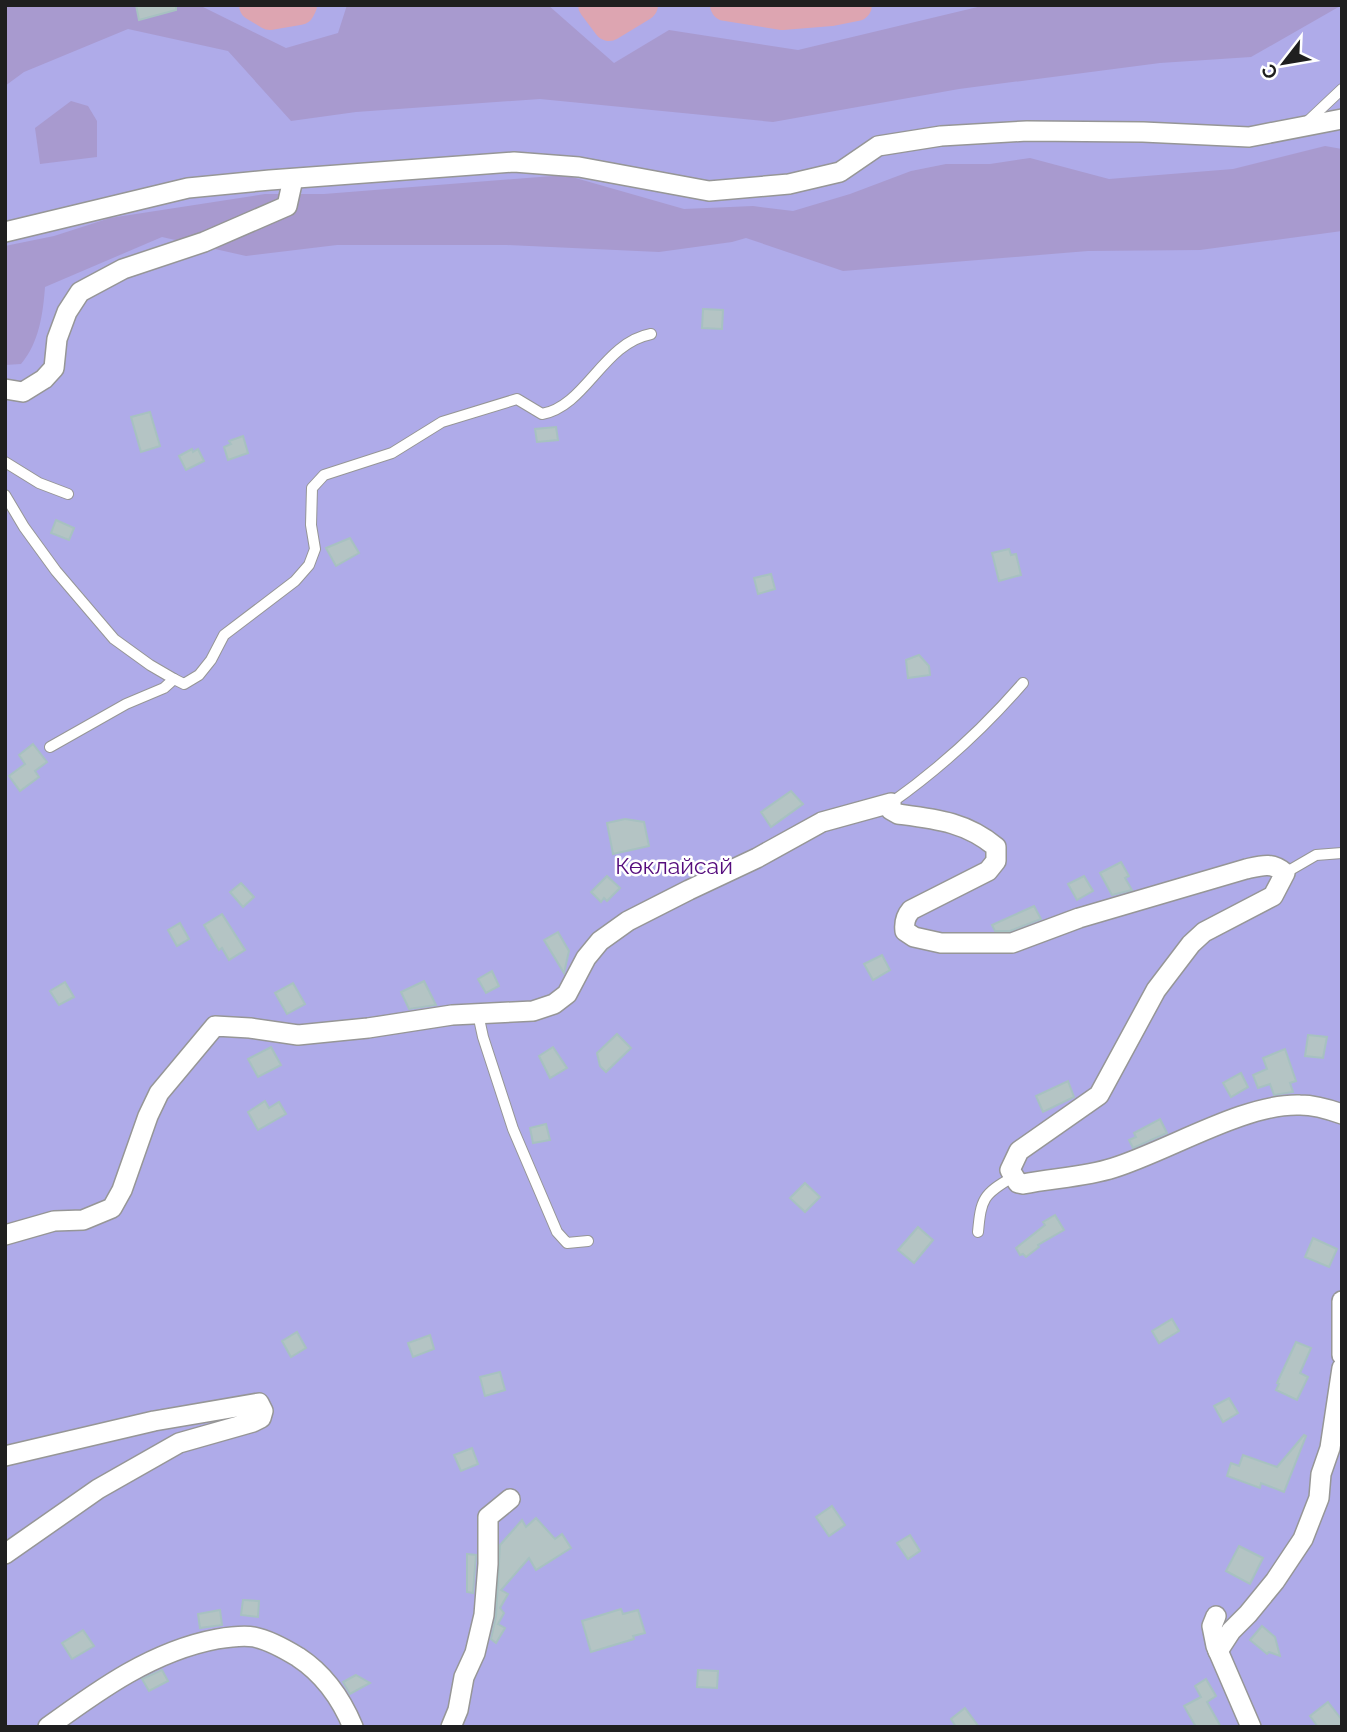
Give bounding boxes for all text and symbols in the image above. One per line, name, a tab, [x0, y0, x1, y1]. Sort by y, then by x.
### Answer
north arrow	[1249, 28, 1319, 98]
text: С	[1257, 60, 1282, 83]
park label: Көклайсай	[615, 852, 733, 879]

